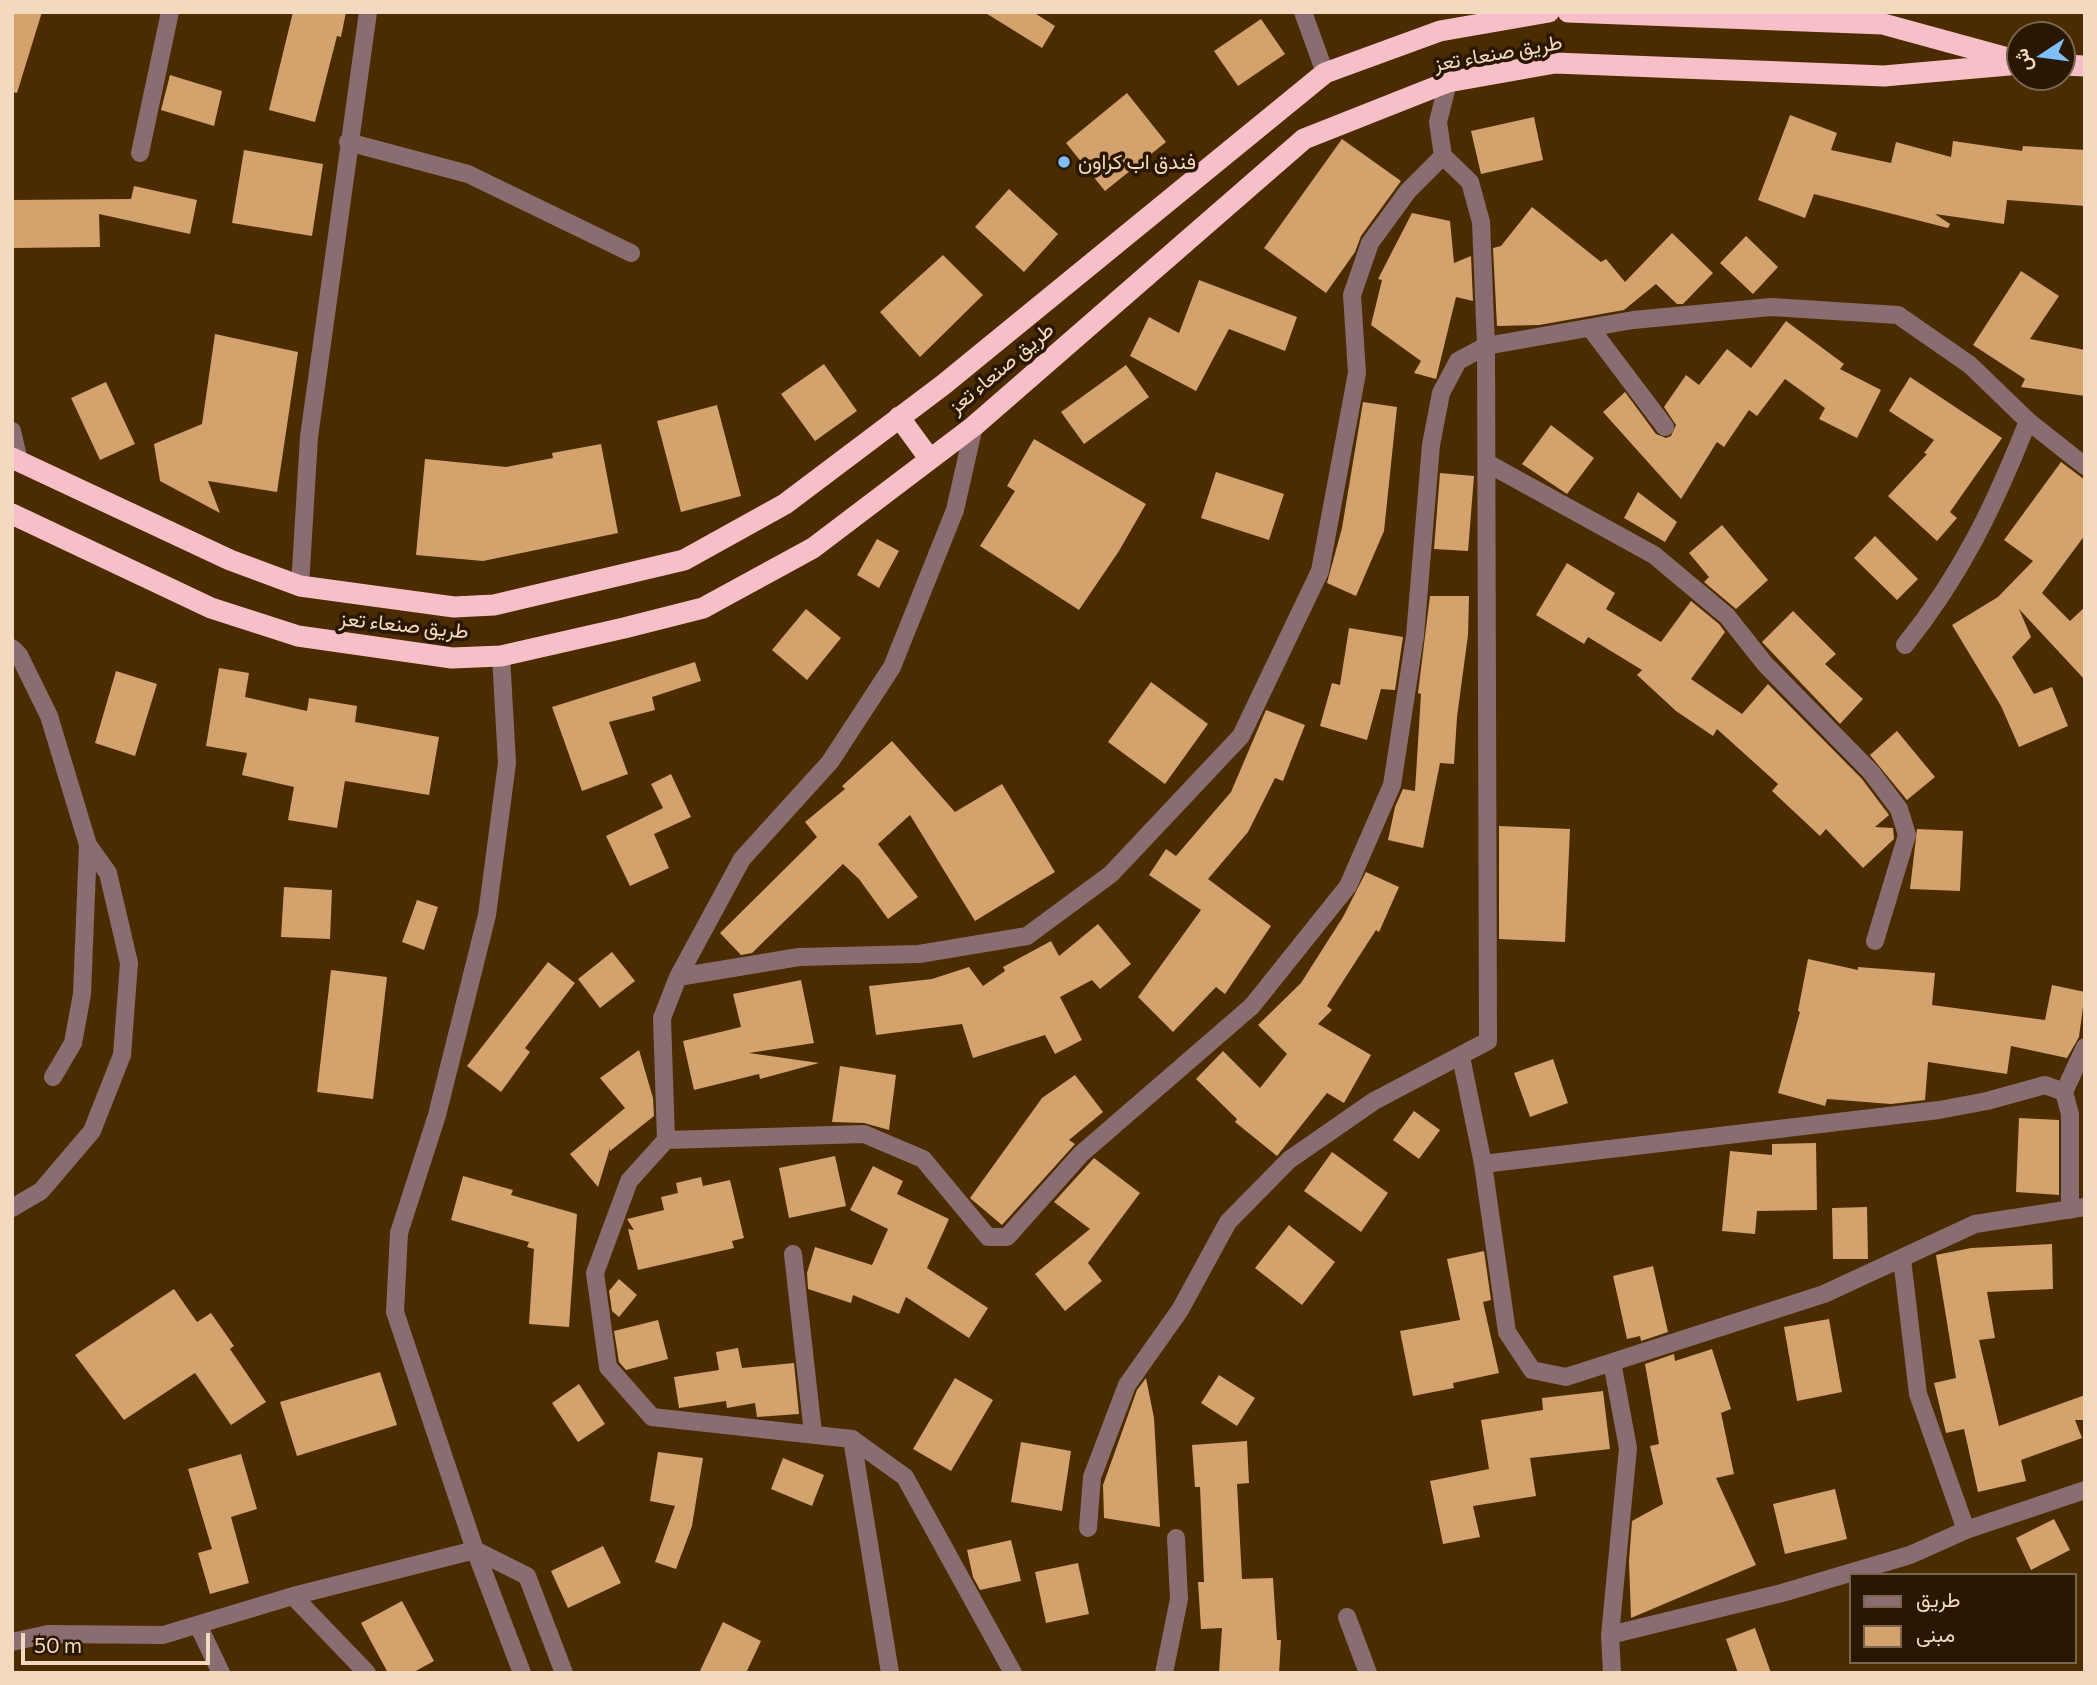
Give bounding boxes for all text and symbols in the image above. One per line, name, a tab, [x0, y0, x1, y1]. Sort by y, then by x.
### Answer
north arrow	[2006, 21, 2076, 91]
street label: طريق صنعاء تعز	[1432, 29, 1564, 77]
text: ش	[2008, 47, 2036, 74]
place label: فندق اب كراون	[1078, 149, 1196, 175]
marker: فندق اب كراون	[1056, 154, 1072, 170]
street label: طريق صنعاء تعز	[943, 317, 1059, 419]
street label: طريق صنعاء تعز	[338, 606, 470, 644]
legend	[1848, 1573, 2076, 1664]
text: طريق	[1916, 1586, 1961, 1611]
scale bar	[24, 1618, 214, 1662]
text: مبنى	[1916, 1621, 1955, 1646]
text: 50 m	[34, 1632, 82, 1657]

